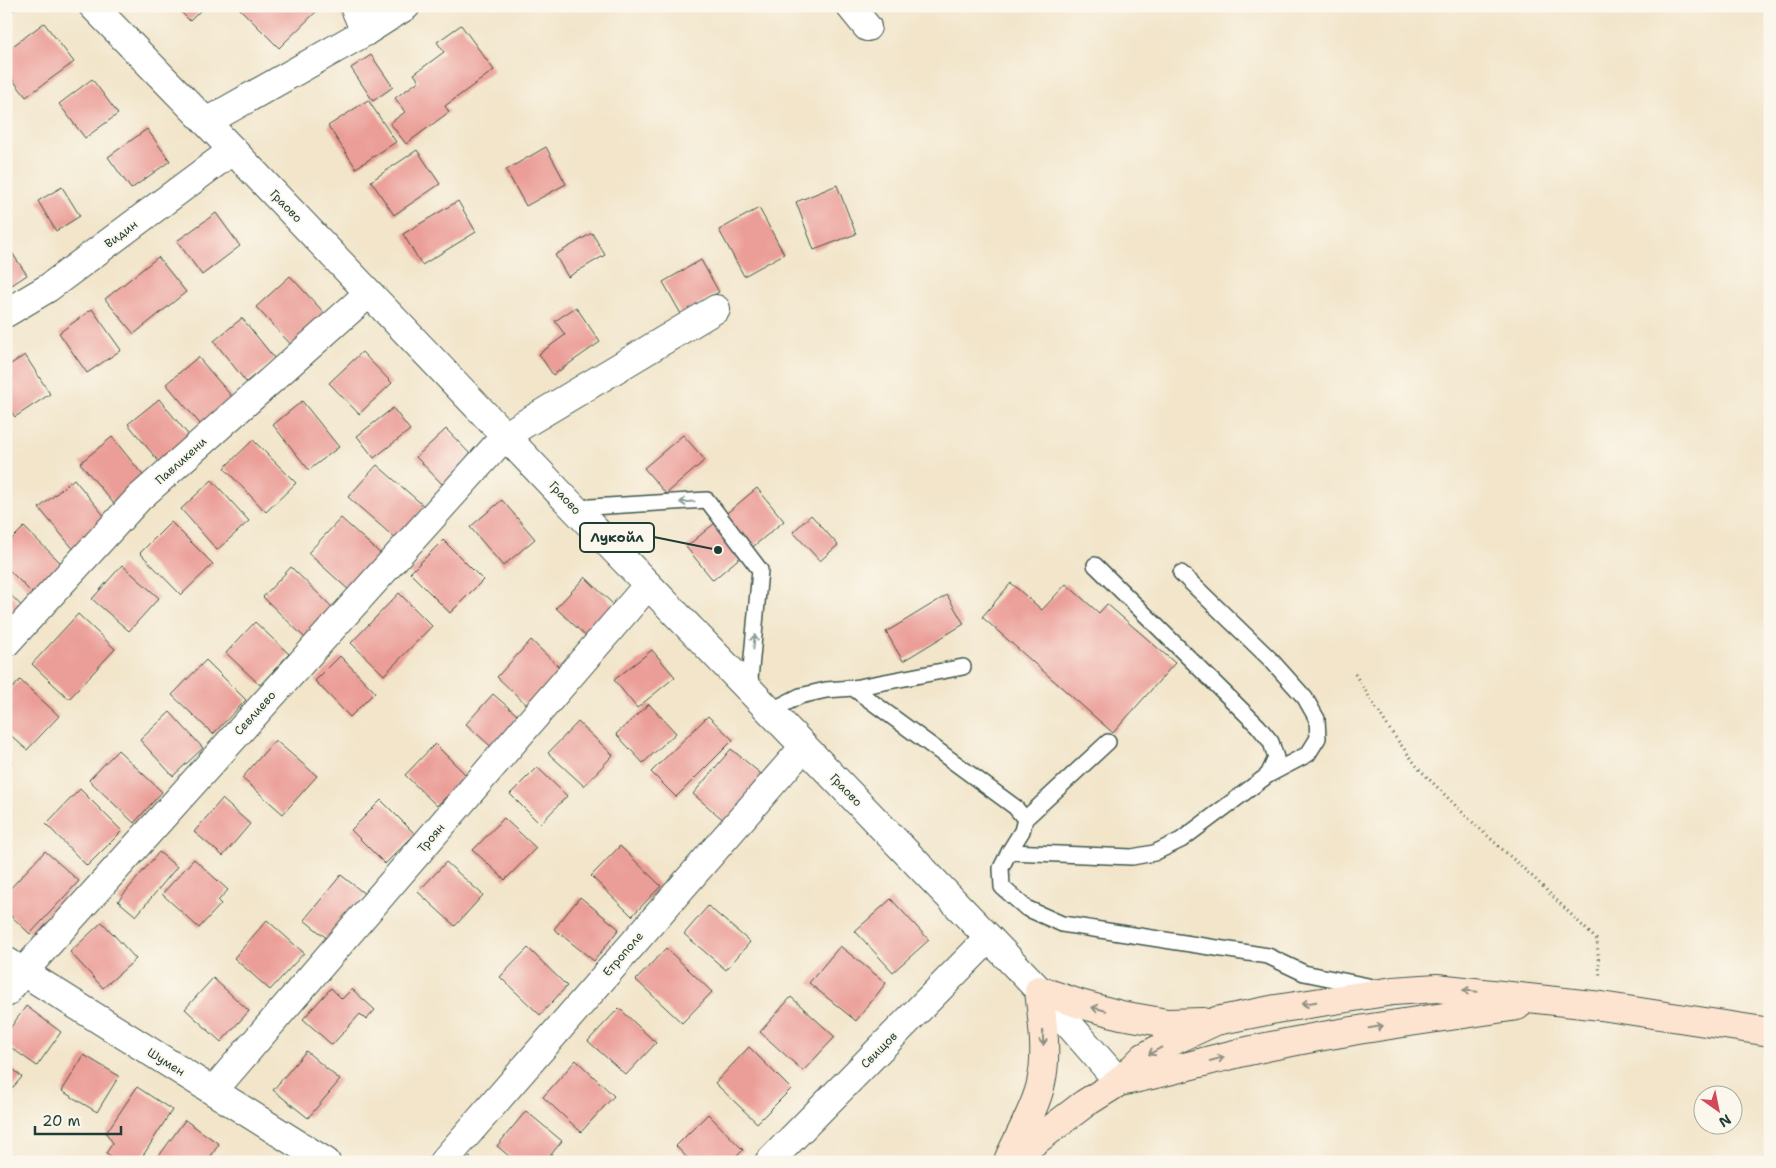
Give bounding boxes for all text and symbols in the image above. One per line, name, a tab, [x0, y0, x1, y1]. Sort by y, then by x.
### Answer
street label: Граово	[266, 186, 306, 226]
street label: Видин	[101, 216, 141, 252]
street label: Павликени	[152, 434, 210, 488]
street label: Граово	[546, 478, 584, 518]
one-way arrow	[679, 497, 695, 506]
callout: Лукойл	[580, 523, 654, 552]
text: Лукойл	[590, 528, 644, 546]
one-way arrow	[749, 634, 758, 650]
street label: Севлиево	[231, 687, 279, 739]
street label: Граово	[826, 770, 866, 810]
street label: Троян	[414, 820, 448, 856]
street label: Етрополе	[599, 928, 647, 980]
one-way arrow	[1462, 986, 1478, 996]
one-way arrow	[1301, 999, 1317, 1009]
one-way arrow	[1091, 1004, 1107, 1013]
one-way arrow	[1368, 1022, 1384, 1032]
street label: Свищов	[857, 1028, 901, 1072]
one-way arrow	[1039, 1030, 1048, 1046]
street label: Шумен	[144, 1044, 188, 1080]
one-way arrow	[1148, 1047, 1163, 1056]
one-way arrow	[1208, 1054, 1224, 1063]
north arrow	[1694, 1086, 1744, 1136]
scale bar	[35, 1103, 121, 1135]
text: N	[1716, 1110, 1735, 1131]
text: 20 m	[42, 1111, 81, 1131]

